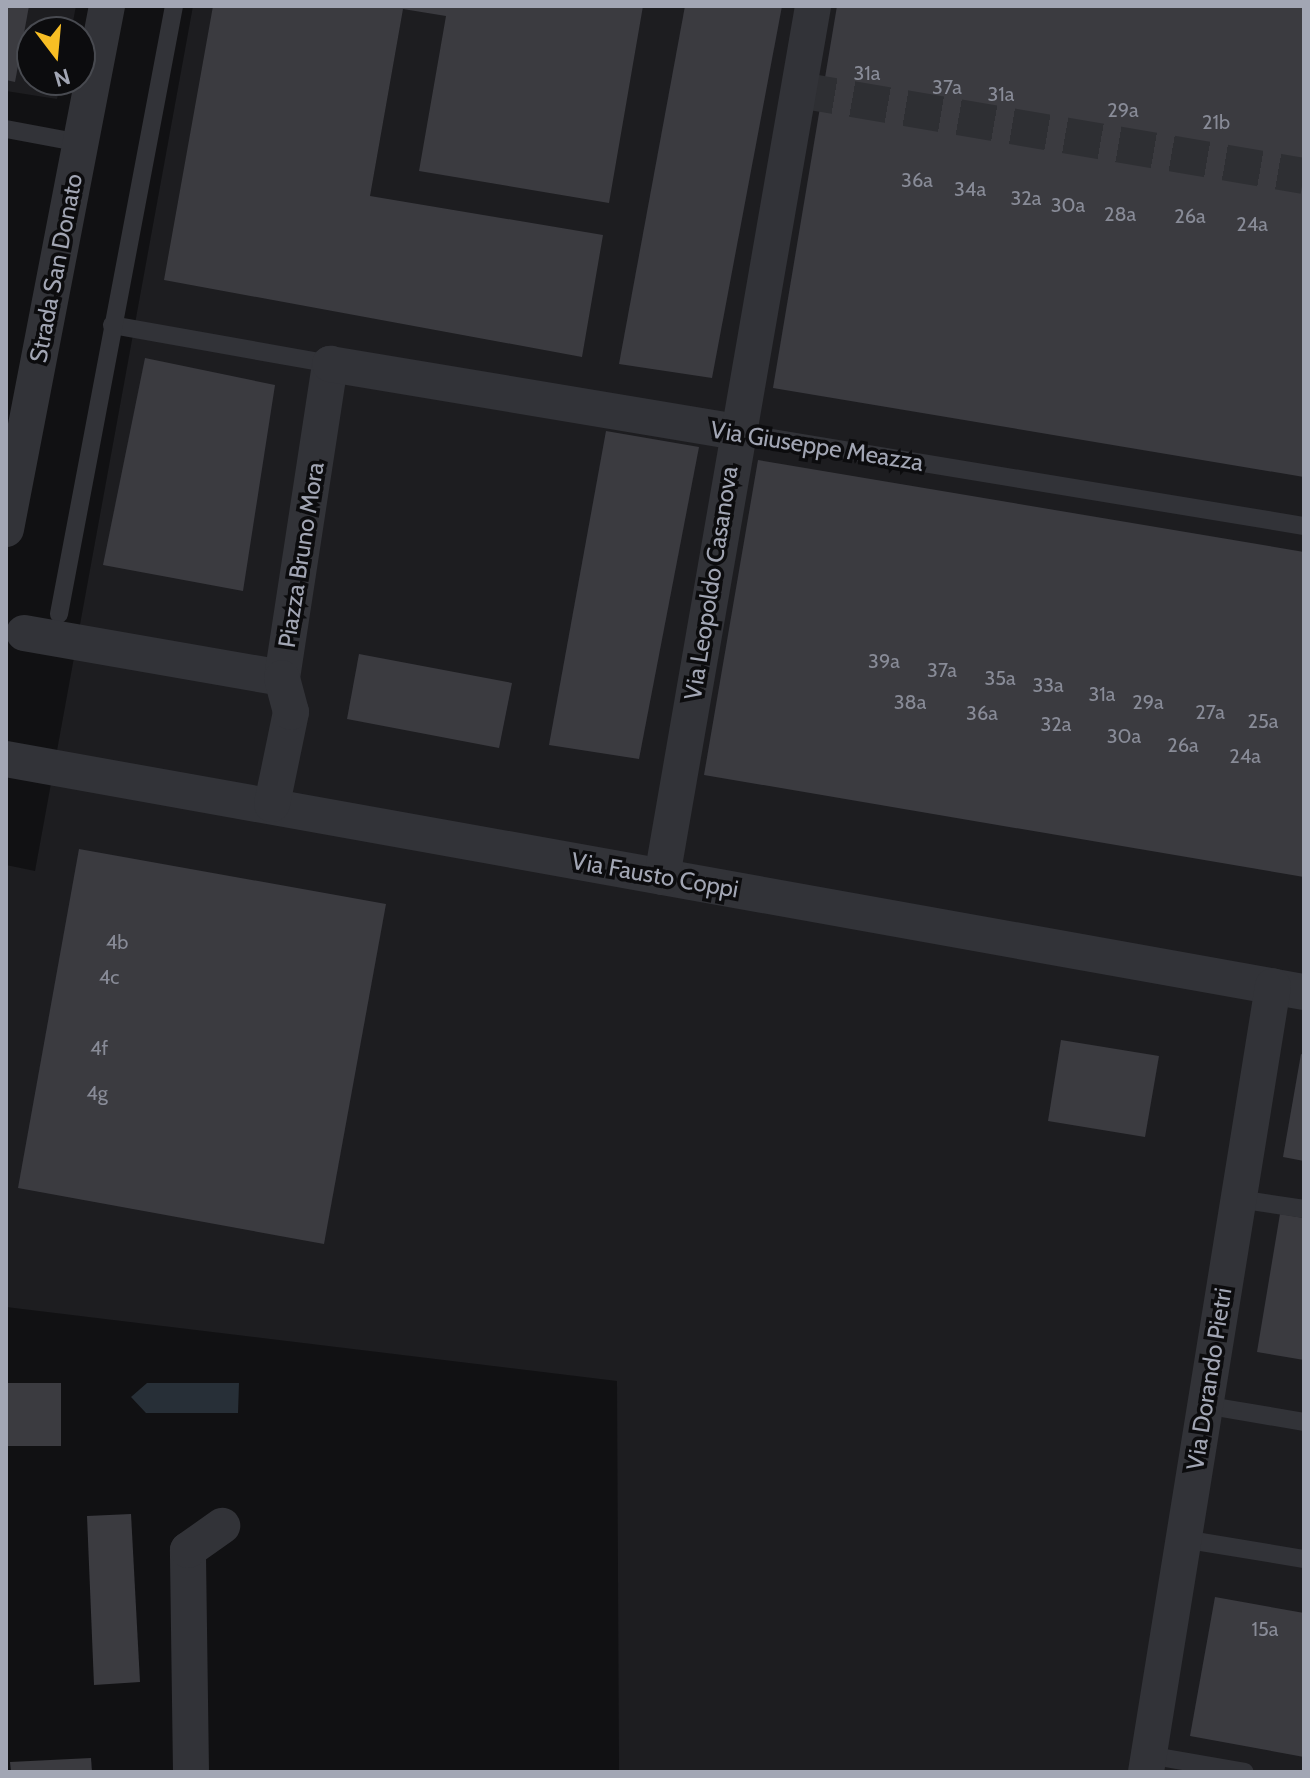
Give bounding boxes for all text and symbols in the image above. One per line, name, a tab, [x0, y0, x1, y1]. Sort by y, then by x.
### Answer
north arrow	[16, 16, 96, 96]
house number: 31a	[854, 61, 880, 85]
text: N	[51, 63, 73, 93]
house number: 37a	[932, 75, 962, 99]
house number: 31a	[988, 82, 1014, 106]
house number: 29a	[1107, 98, 1139, 122]
house number: 21b	[1202, 110, 1230, 134]
house number: 36a	[901, 168, 933, 192]
street label: Strada San Donato	[24, 171, 88, 365]
house number: 34a	[954, 177, 986, 201]
house number: 32a	[1011, 186, 1041, 210]
house number: 30a	[1051, 193, 1085, 217]
house number: 28a	[1104, 202, 1136, 226]
house number: 26a	[1174, 204, 1206, 228]
house number: 24a	[1236, 212, 1268, 236]
street label: Via Giuseppe Meazza	[709, 415, 925, 477]
street label: Piazza Bruno Mora	[272, 460, 330, 650]
street label: Via Leopoldo Casanova	[678, 464, 744, 702]
house number: 39a	[868, 649, 900, 673]
house number: 37a	[927, 658, 957, 682]
house number: 35a	[984, 666, 1016, 690]
house number: 33a	[1032, 673, 1064, 697]
house number: 31a	[1089, 682, 1115, 706]
house number: 38a	[894, 690, 926, 714]
house number: 29a	[1132, 690, 1164, 714]
house number: 27a	[1195, 700, 1225, 724]
house number: 36a	[966, 701, 998, 725]
house number: 25a	[1248, 709, 1278, 733]
house number: 32a	[1041, 712, 1071, 736]
house number: 30a	[1107, 724, 1141, 748]
house number: 26a	[1167, 733, 1199, 757]
house number: 24a	[1229, 744, 1261, 768]
street label: Via Fausto Coppi	[569, 846, 741, 904]
house number: 4b	[106, 930, 128, 954]
house number: 4c	[99, 965, 119, 989]
house number: 4f	[90, 1036, 108, 1060]
house number: 4g	[86, 1081, 108, 1105]
street label: Via Dorando Pietri	[1180, 1286, 1238, 1472]
house number: 15a	[1252, 1617, 1278, 1641]

